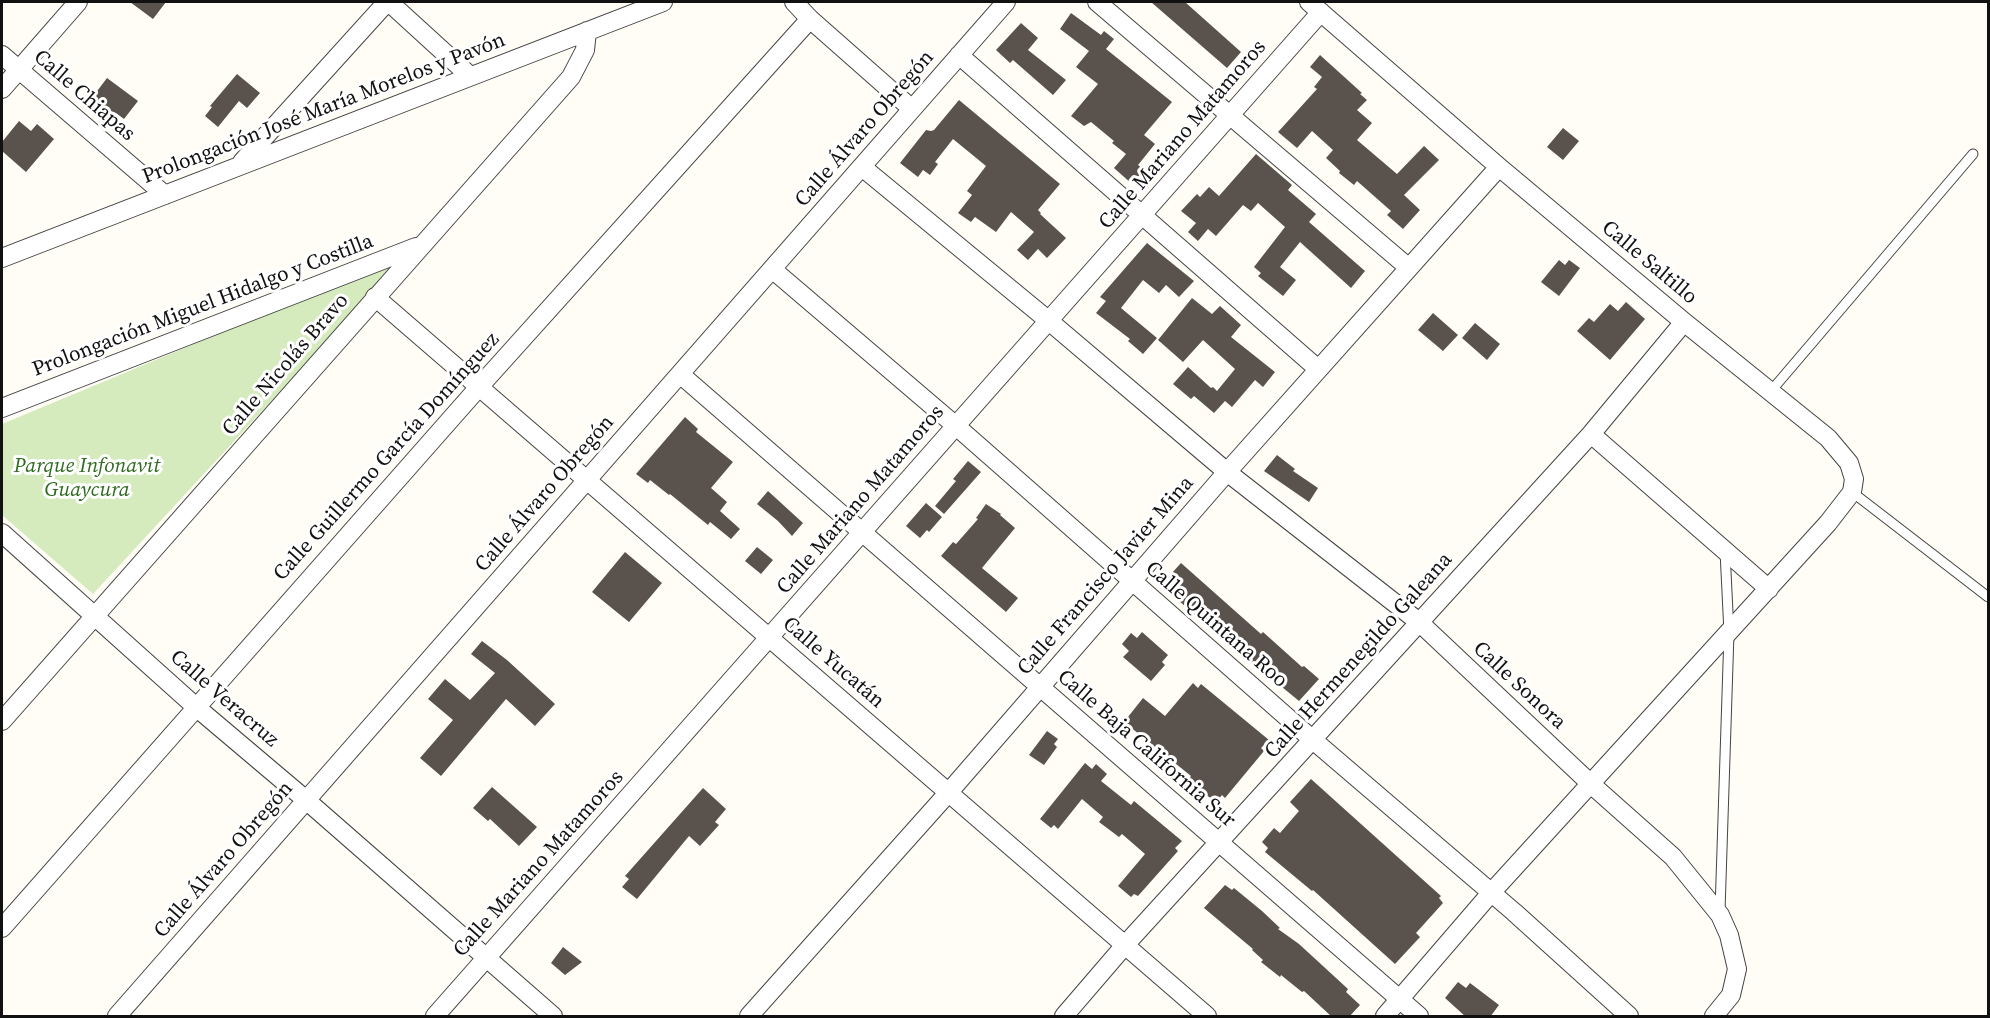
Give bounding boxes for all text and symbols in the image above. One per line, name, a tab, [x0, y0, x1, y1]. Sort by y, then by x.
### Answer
street label: Prolongación José María Morelos y Pavón	[139, 28, 509, 190]
street label: Calle Mariano Matamoros	[1094, 35, 1272, 235]
street label: Calle Chiapas	[28, 45, 140, 147]
street label: Calle Álvaro Obregón	[790, 46, 940, 212]
street label: Calle Saltillo	[1596, 216, 1702, 310]
street label: Prolongación Miguel Hidalgo y Costilla	[29, 229, 377, 383]
street label: Calle Nicolás Bravo	[217, 289, 355, 441]
street label: Calle Guillermo García Domínguez	[269, 328, 505, 586]
street label: Calle Mariano Matamoros	[772, 400, 950, 600]
street label: Calle Álvaro Obregón	[470, 411, 620, 577]
park label: Parque Infonavit Guaycura	[14, 454, 160, 504]
street label: Calle Francisco Javier Mina	[1013, 471, 1199, 681]
street label: Calle Hermenegildo Galeana	[1260, 548, 1458, 764]
street label: Calle Quintana Roo	[1140, 556, 1292, 694]
street label: Calle Yucatán	[777, 612, 889, 714]
street label: Calle Sonora	[1467, 637, 1571, 735]
street label: Calle Veracruz	[165, 645, 283, 753]
street label: Calle Baja California Sur	[1052, 665, 1240, 833]
street label: Calle Mariano Matamoros	[449, 765, 629, 963]
street label: Calle Álvaro Obregón	[149, 777, 299, 943]

